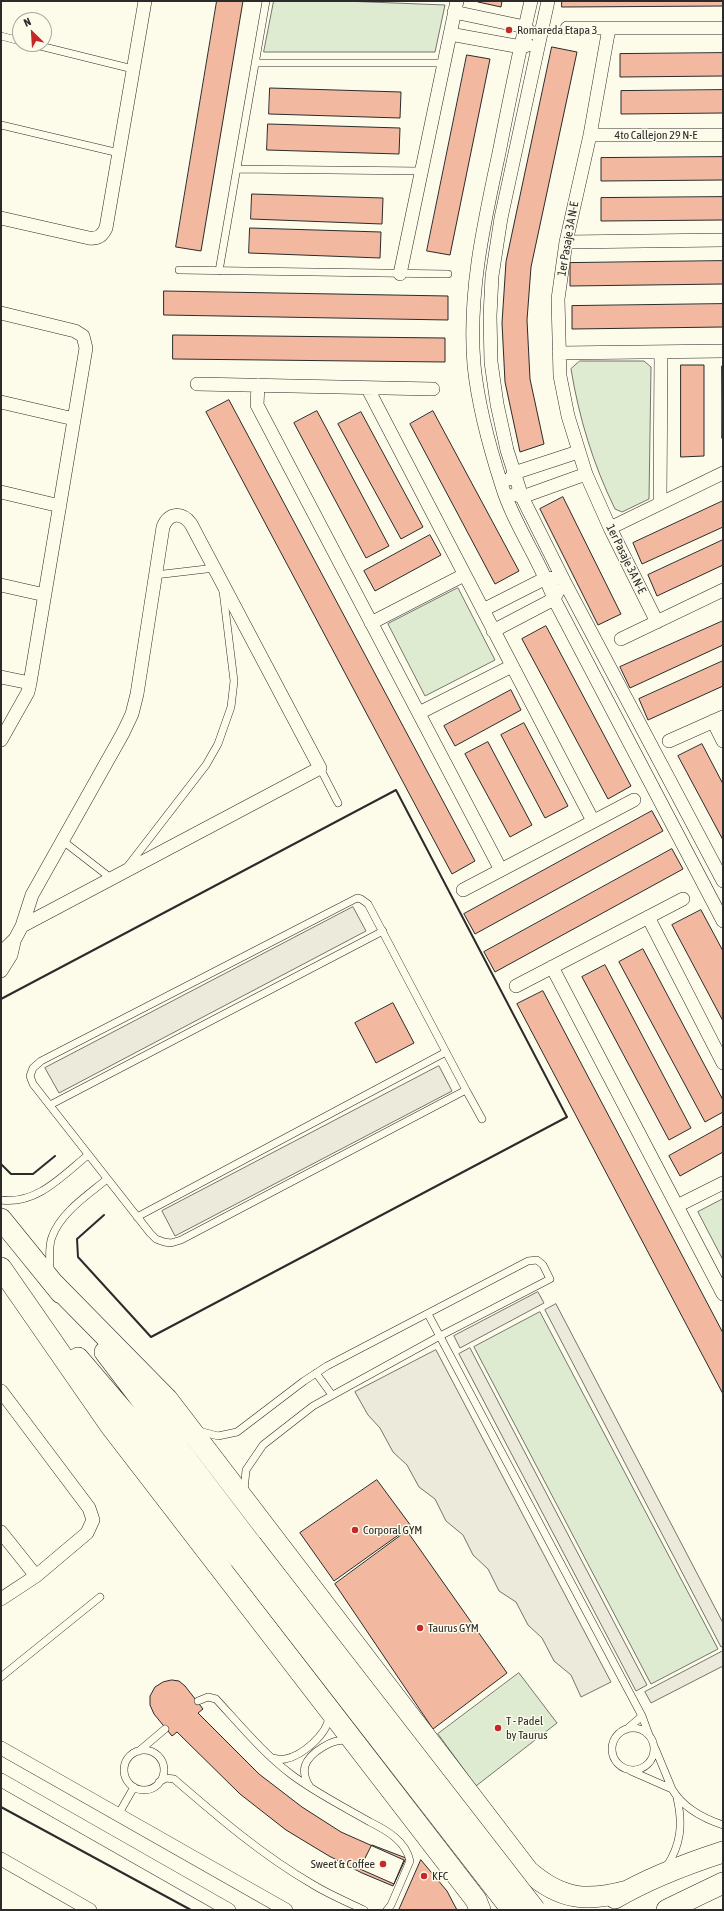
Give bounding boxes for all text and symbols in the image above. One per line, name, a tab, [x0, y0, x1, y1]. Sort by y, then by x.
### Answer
north arrow	[12, 12, 52, 52]
text: N	[22, 15, 33, 29]
place label: Romareda Etapa 3	[517, 23, 597, 37]
marker: Romareda Etapa 3	[504, 25, 514, 35]
street label: 4to Callejon 29 N-E	[615, 128, 697, 142]
street label: 1er Pasaje 3A N-E	[554, 201, 582, 277]
street label: 1er Pasaje 3A N-E	[603, 522, 649, 596]
place label: Corporal GYM	[363, 1523, 422, 1537]
marker: Corporal GYM	[350, 1525, 360, 1535]
place label: Taurus GYM	[428, 1621, 479, 1635]
marker: Taurus GYM	[415, 1623, 425, 1633]
place label: T - Padel by Taurus	[506, 1714, 548, 1742]
marker: T - Padel by Taurus	[493, 1723, 503, 1733]
place label: Sweet & Coffee	[311, 1857, 375, 1871]
marker: Sweet & Coffee	[378, 1859, 388, 1869]
place label: KFC	[432, 1869, 448, 1883]
marker: KFC	[419, 1871, 429, 1881]

